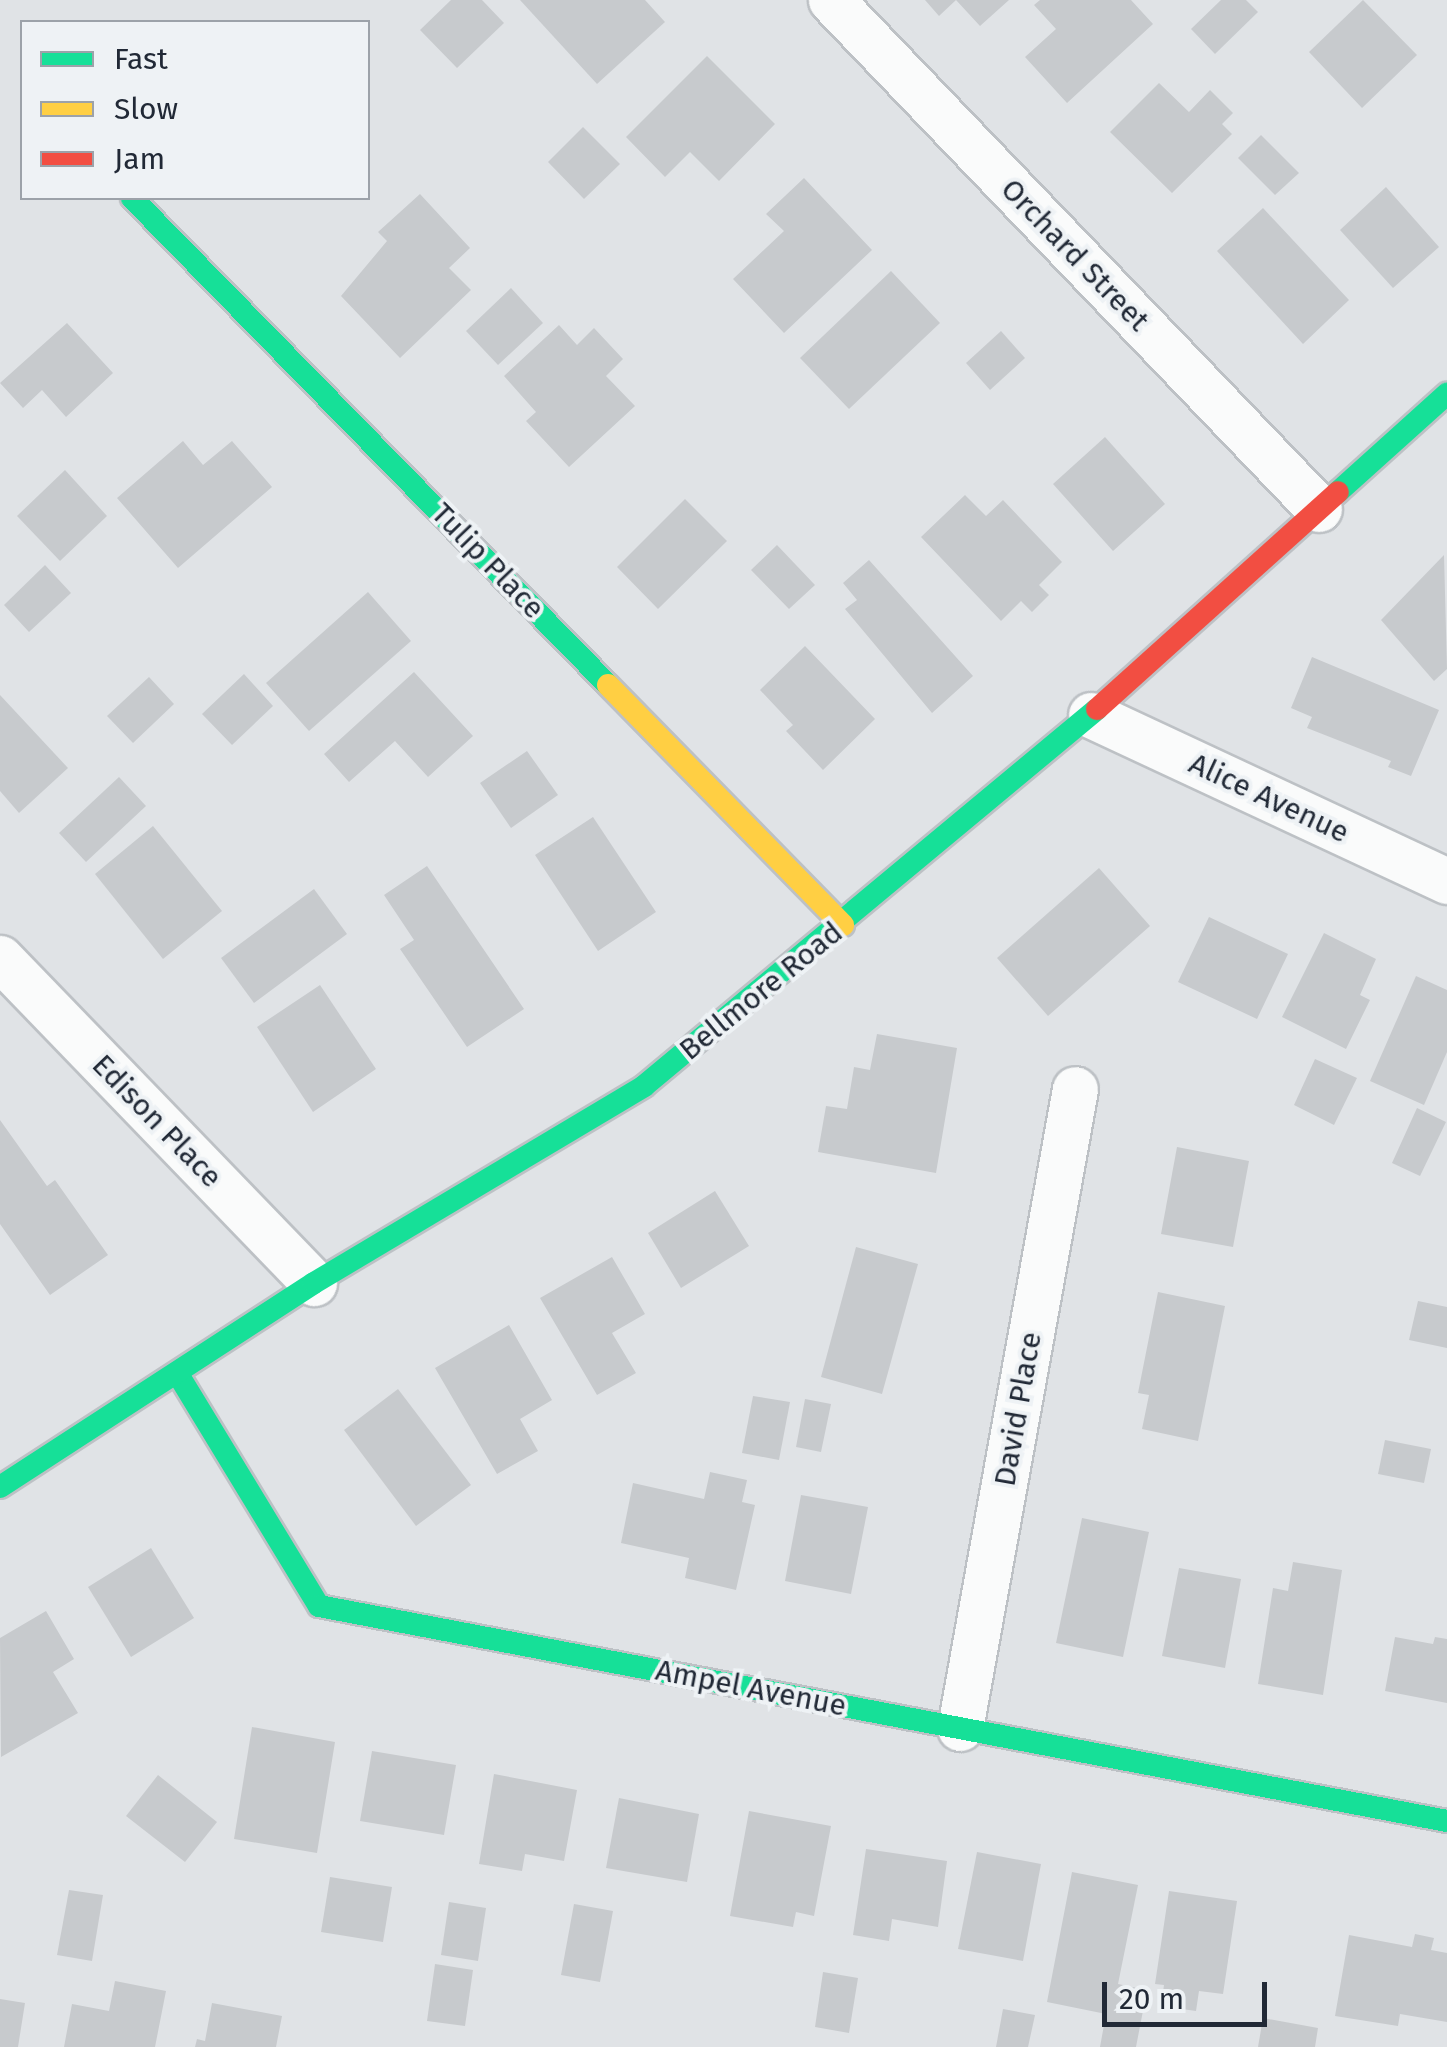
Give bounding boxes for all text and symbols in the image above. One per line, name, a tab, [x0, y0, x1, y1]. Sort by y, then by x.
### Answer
legend	[20, 20, 370, 200]
text: Fast	[114, 41, 168, 77]
text: Slow	[114, 91, 178, 127]
text: Jam	[114, 141, 165, 177]
street label: Orchard Street	[993, 171, 1157, 339]
street label: Tulip Place	[424, 496, 552, 626]
street label: Alice Avenue	[1183, 745, 1355, 851]
street label: Bellmore Road	[672, 914, 850, 1068]
street label: Edison Place	[85, 1047, 229, 1195]
street label: David Place	[987, 1329, 1049, 1489]
street label: Ampel Avenue	[653, 1652, 849, 1724]
scale bar	[1107, 1962, 1272, 2024]
text: 20 m	[1119, 1981, 1184, 2017]

